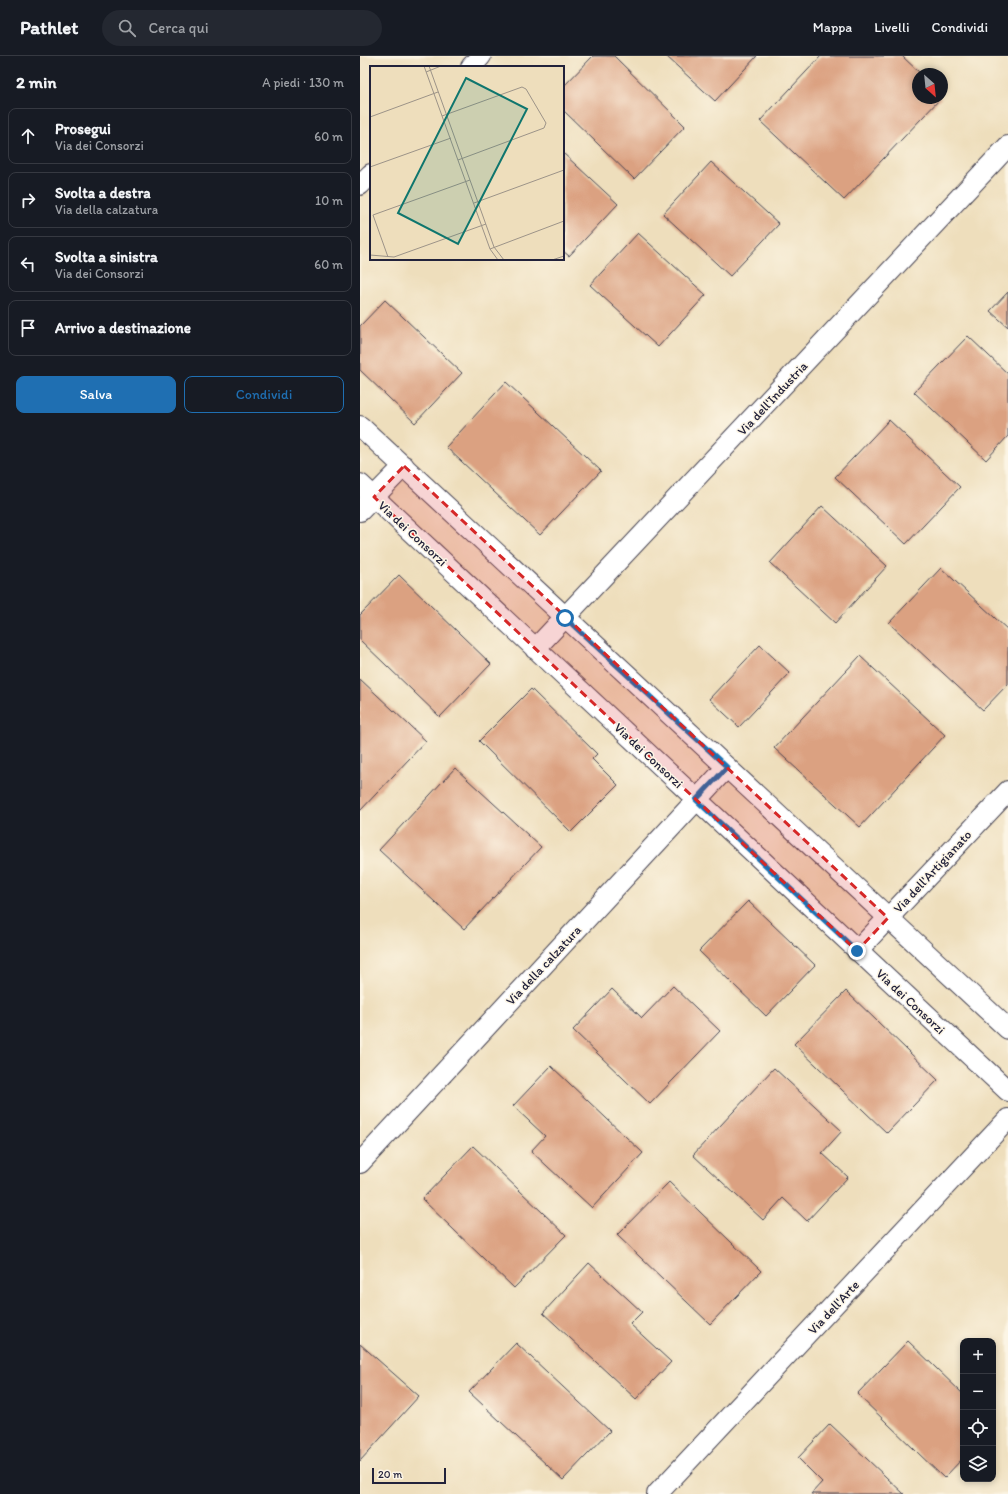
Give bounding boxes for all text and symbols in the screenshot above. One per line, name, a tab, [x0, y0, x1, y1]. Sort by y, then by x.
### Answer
search box	[102, 10, 382, 46]
text: Pathlet	[20, 16, 78, 39]
icon: search	[116, 17, 138, 39]
text: Cerca qui	[148, 19, 209, 37]
text: Mappa	[813, 19, 852, 36]
text: Livelli	[874, 19, 909, 36]
text: Condividi	[931, 19, 988, 36]
inset map	[370, 66, 564, 260]
north arrow	[912, 68, 948, 104]
text: 2 min	[16, 72, 56, 92]
text: A piedi · 130 m	[262, 75, 344, 90]
text: Prosegui	[55, 120, 111, 138]
icon: ahead	[17, 125, 39, 147]
text: 60 m	[314, 129, 343, 144]
text: Via dei Consorzi	[55, 138, 144, 153]
text: Svolta a destra	[55, 184, 151, 202]
icon: right	[17, 189, 39, 211]
text: 10 m	[315, 193, 343, 208]
text: Via della calzatura	[55, 202, 158, 217]
text: Svolta a sinistra	[55, 248, 158, 266]
icon: left	[17, 253, 39, 275]
text: 60 m	[314, 257, 343, 272]
text: Via dei Consorzi	[55, 266, 144, 281]
icon: arrive	[17, 317, 39, 339]
text: Arrivo a destinazione	[55, 319, 191, 337]
street label: Via dell'Industria	[734, 358, 811, 438]
button: Salva	[16, 376, 176, 413]
button: Condividi	[184, 376, 344, 413]
street label: Via dei Consorzi	[375, 498, 450, 569]
route start	[556, 609, 574, 627]
street label: Via dei Consorzi	[611, 720, 686, 791]
street label: Via dell'Artigianato	[890, 827, 975, 916]
street label: Via della calzatura	[503, 922, 584, 1008]
route end	[848, 942, 866, 960]
street label: Via dei Consorzi	[873, 966, 948, 1037]
street label: Via dell'Arte	[805, 1277, 862, 1337]
map controls	[960, 1338, 996, 1482]
button: +	[960, 1338, 996, 1374]
button: −	[960, 1374, 996, 1410]
button: locate	[960, 1410, 996, 1446]
button: layers	[960, 1446, 996, 1482]
scale bar	[372, 1466, 446, 1485]
text: 20 m	[378, 1468, 402, 1481]

